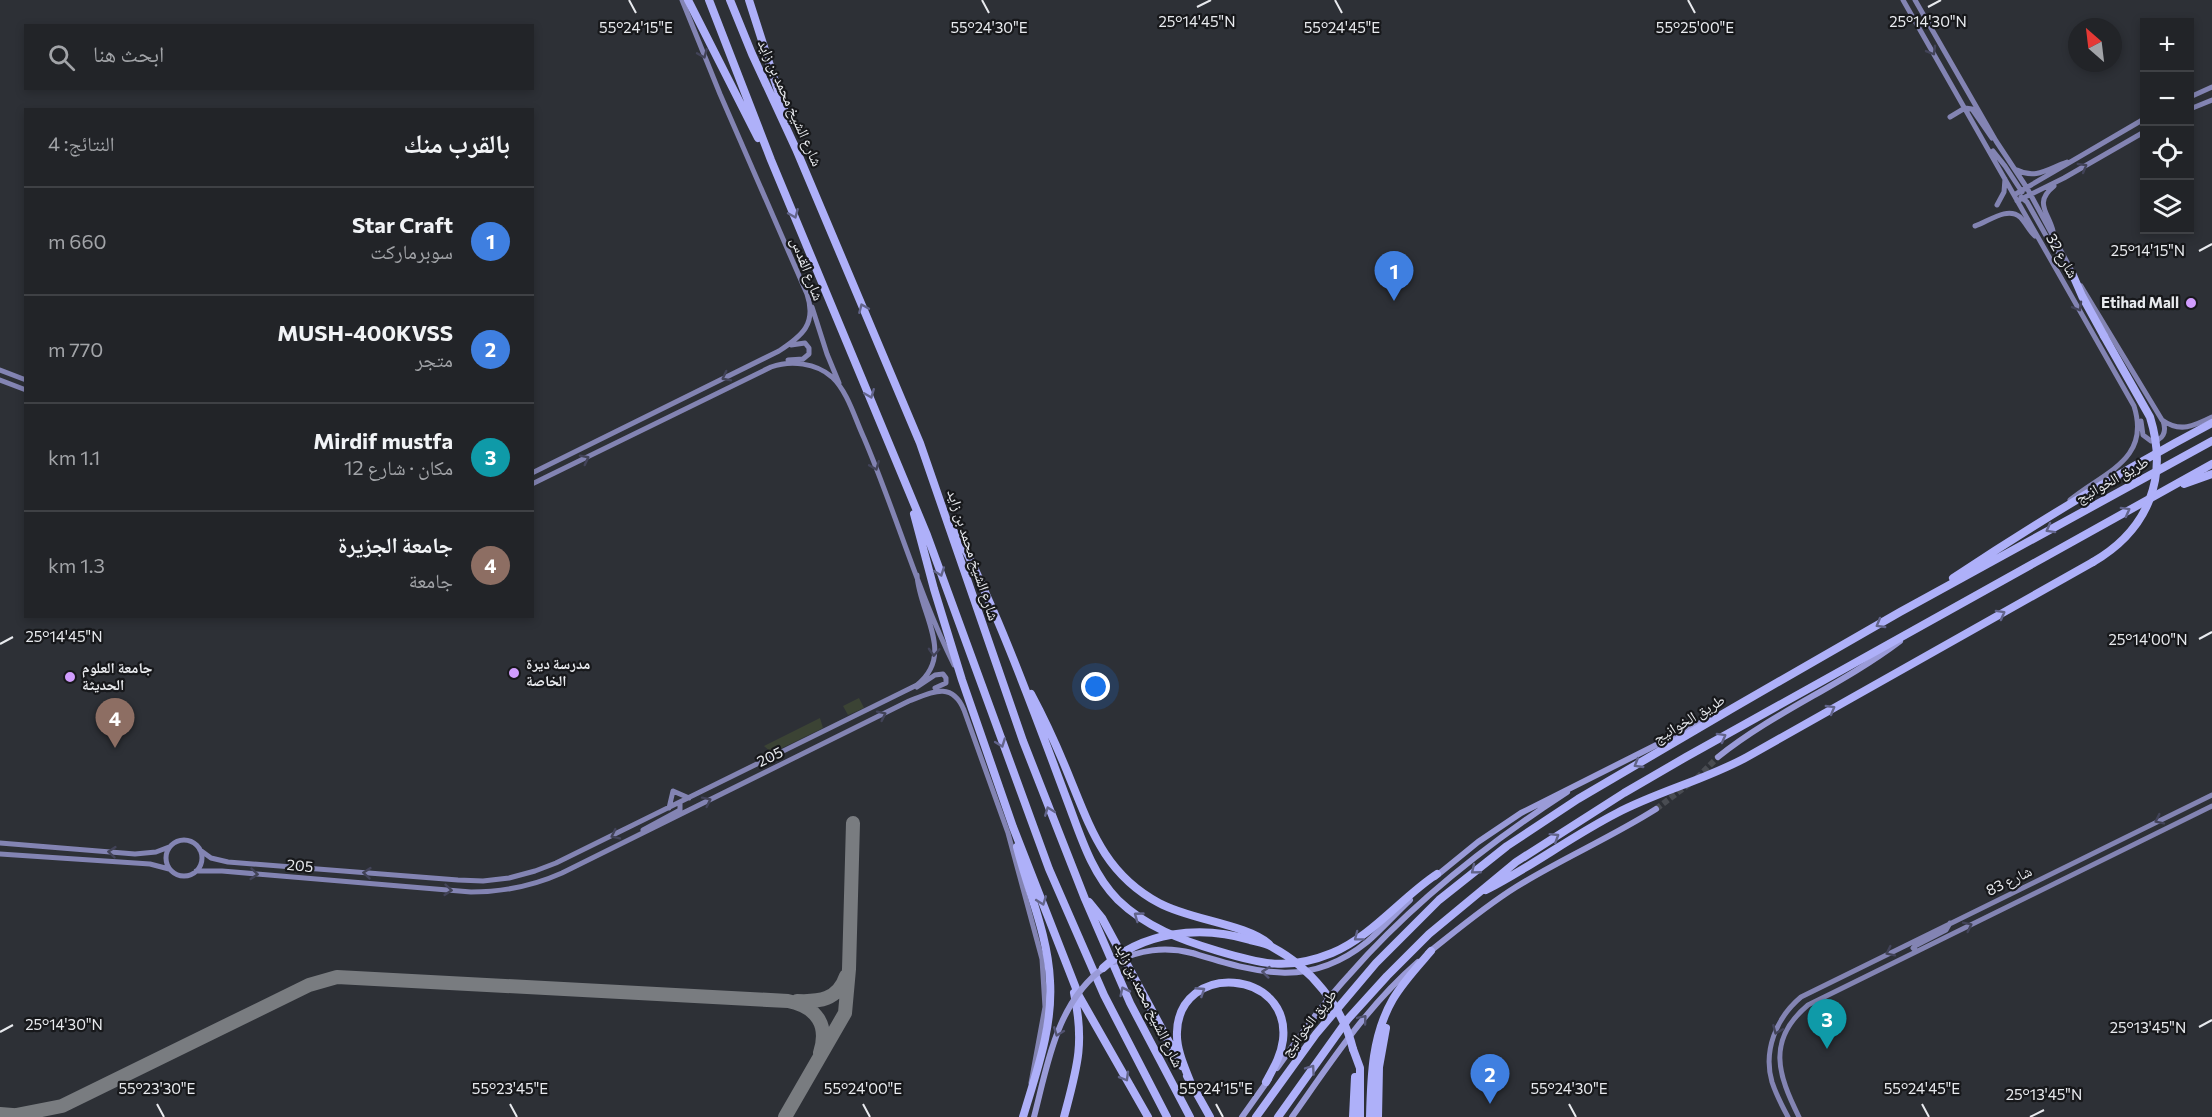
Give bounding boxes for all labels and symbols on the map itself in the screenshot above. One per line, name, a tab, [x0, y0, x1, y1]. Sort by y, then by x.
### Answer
text: 25°14'45"N	[1159, 12, 1235, 30]
text: 25°14'30"N	[1889, 12, 1967, 30]
text: 55°24'15"E	[599, 18, 673, 36]
text: 55°24'30"E	[950, 18, 1028, 36]
text: 55°24'45"E	[1304, 18, 1380, 36]
text: 55°25'00"E	[1656, 18, 1734, 36]
north arrow	[2068, 18, 2122, 72]
street label: شارع الشيخ محمد بن زايد	[753, 36, 827, 170]
one-way arrow	[1925, 45, 1937, 55]
one-way arrow	[696, 48, 708, 59]
one-way arrow	[2077, 163, 2087, 175]
one-way arrow	[787, 208, 799, 219]
street label: شارع 32	[2041, 230, 2083, 282]
street label: شارع القدس	[786, 234, 828, 304]
text: 25°14'15"N	[2111, 241, 2185, 259]
pin: 1	[1374, 252, 1414, 301]
place label: Etihad Mall	[2101, 293, 2179, 311]
marker: Etihad Mall	[2184, 296, 2198, 310]
one-way arrow	[2070, 301, 2082, 311]
one-way arrow	[858, 304, 870, 315]
one-way arrow	[722, 370, 733, 381]
one-way arrow	[863, 388, 875, 399]
street label: طريق الخوانيج	[2072, 452, 2152, 508]
one-way arrow	[579, 455, 590, 466]
one-way arrow	[868, 460, 880, 471]
street label: شارع الشيخ محمد بن زايد	[942, 487, 1004, 623]
one-way arrow	[2120, 507, 2130, 518]
one-way arrow	[2046, 522, 2056, 533]
one-way arrow	[933, 566, 946, 577]
one-way arrow	[1995, 610, 2005, 621]
one-way arrow	[1876, 617, 1886, 628]
text: 25°14'45"N	[26, 627, 102, 645]
text: 25°14'00"N	[2109, 630, 2187, 648]
one-way arrow	[927, 647, 940, 656]
place label: مدرسة ديرة الخاصة	[526, 654, 590, 689]
place label: جامعة العلوم الحديثة	[82, 658, 153, 693]
marker: مدرسة ديرة الخاصة	[507, 666, 521, 680]
marker: جامعة العلوم الحديثة	[63, 670, 77, 684]
your location	[1081, 672, 1110, 701]
street label: طريق الخوانيج	[1649, 690, 1729, 748]
pin: 4	[96, 698, 134, 748]
one-way arrow	[1825, 705, 1835, 717]
one-way arrow	[876, 710, 887, 722]
one-way arrow	[1716, 732, 1726, 744]
one-way arrow	[994, 737, 1007, 747]
street label: 205	[754, 742, 786, 770]
one-way arrow	[1634, 757, 1644, 768]
one-way arrow	[701, 797, 712, 809]
one-way arrow	[1044, 806, 1057, 816]
one-way arrow	[2155, 813, 2166, 825]
one-way arrow	[611, 827, 622, 839]
one-way arrow	[1548, 833, 1559, 844]
one-way arrow	[108, 846, 117, 859]
street label: 205	[286, 855, 314, 875]
street label: شارع 83	[1983, 861, 2036, 901]
one-way arrow	[1471, 863, 1482, 874]
one-way arrow	[249, 867, 258, 880]
one-way arrow	[362, 867, 371, 880]
one-way arrow	[444, 883, 453, 896]
one-way arrow	[1035, 895, 1048, 906]
one-way arrow	[1133, 912, 1144, 923]
one-way arrow	[1962, 921, 1973, 933]
one-way arrow	[1354, 929, 1365, 940]
street label: شارع الشيخ محمد بن زايد	[1110, 939, 1188, 1071]
one-way arrow	[1885, 945, 1896, 957]
one-way arrow	[1262, 966, 1271, 979]
street label: طريق الخوانيج	[1276, 985, 1342, 1061]
one-way arrow	[1120, 986, 1132, 997]
one-way arrow	[1194, 987, 1205, 998]
pin: 3	[1808, 1000, 1846, 1049]
text: 25°14'30"N	[25, 1015, 103, 1033]
one-way arrow	[1356, 1015, 1367, 1026]
text: 25°13'45"N	[2110, 1018, 2186, 1036]
one-way arrow	[1772, 1023, 1784, 1034]
one-way arrow	[1052, 1026, 1065, 1037]
pin: 2	[1470, 1054, 1510, 1104]
one-way arrow	[1304, 1065, 1315, 1076]
one-way arrow	[1118, 1071, 1129, 1082]
text: 55°23'30"E	[118, 1079, 196, 1097]
text: 55°23'45"E	[472, 1079, 548, 1097]
text: 55°24'00"E	[824, 1079, 902, 1097]
text: 55°24'15"E	[1179, 1079, 1253, 1097]
text: 55°24'30"E	[1530, 1079, 1608, 1097]
text: 55°24'45"E	[1884, 1079, 1960, 1097]
text: 25°13'45"N	[2006, 1085, 2082, 1103]

